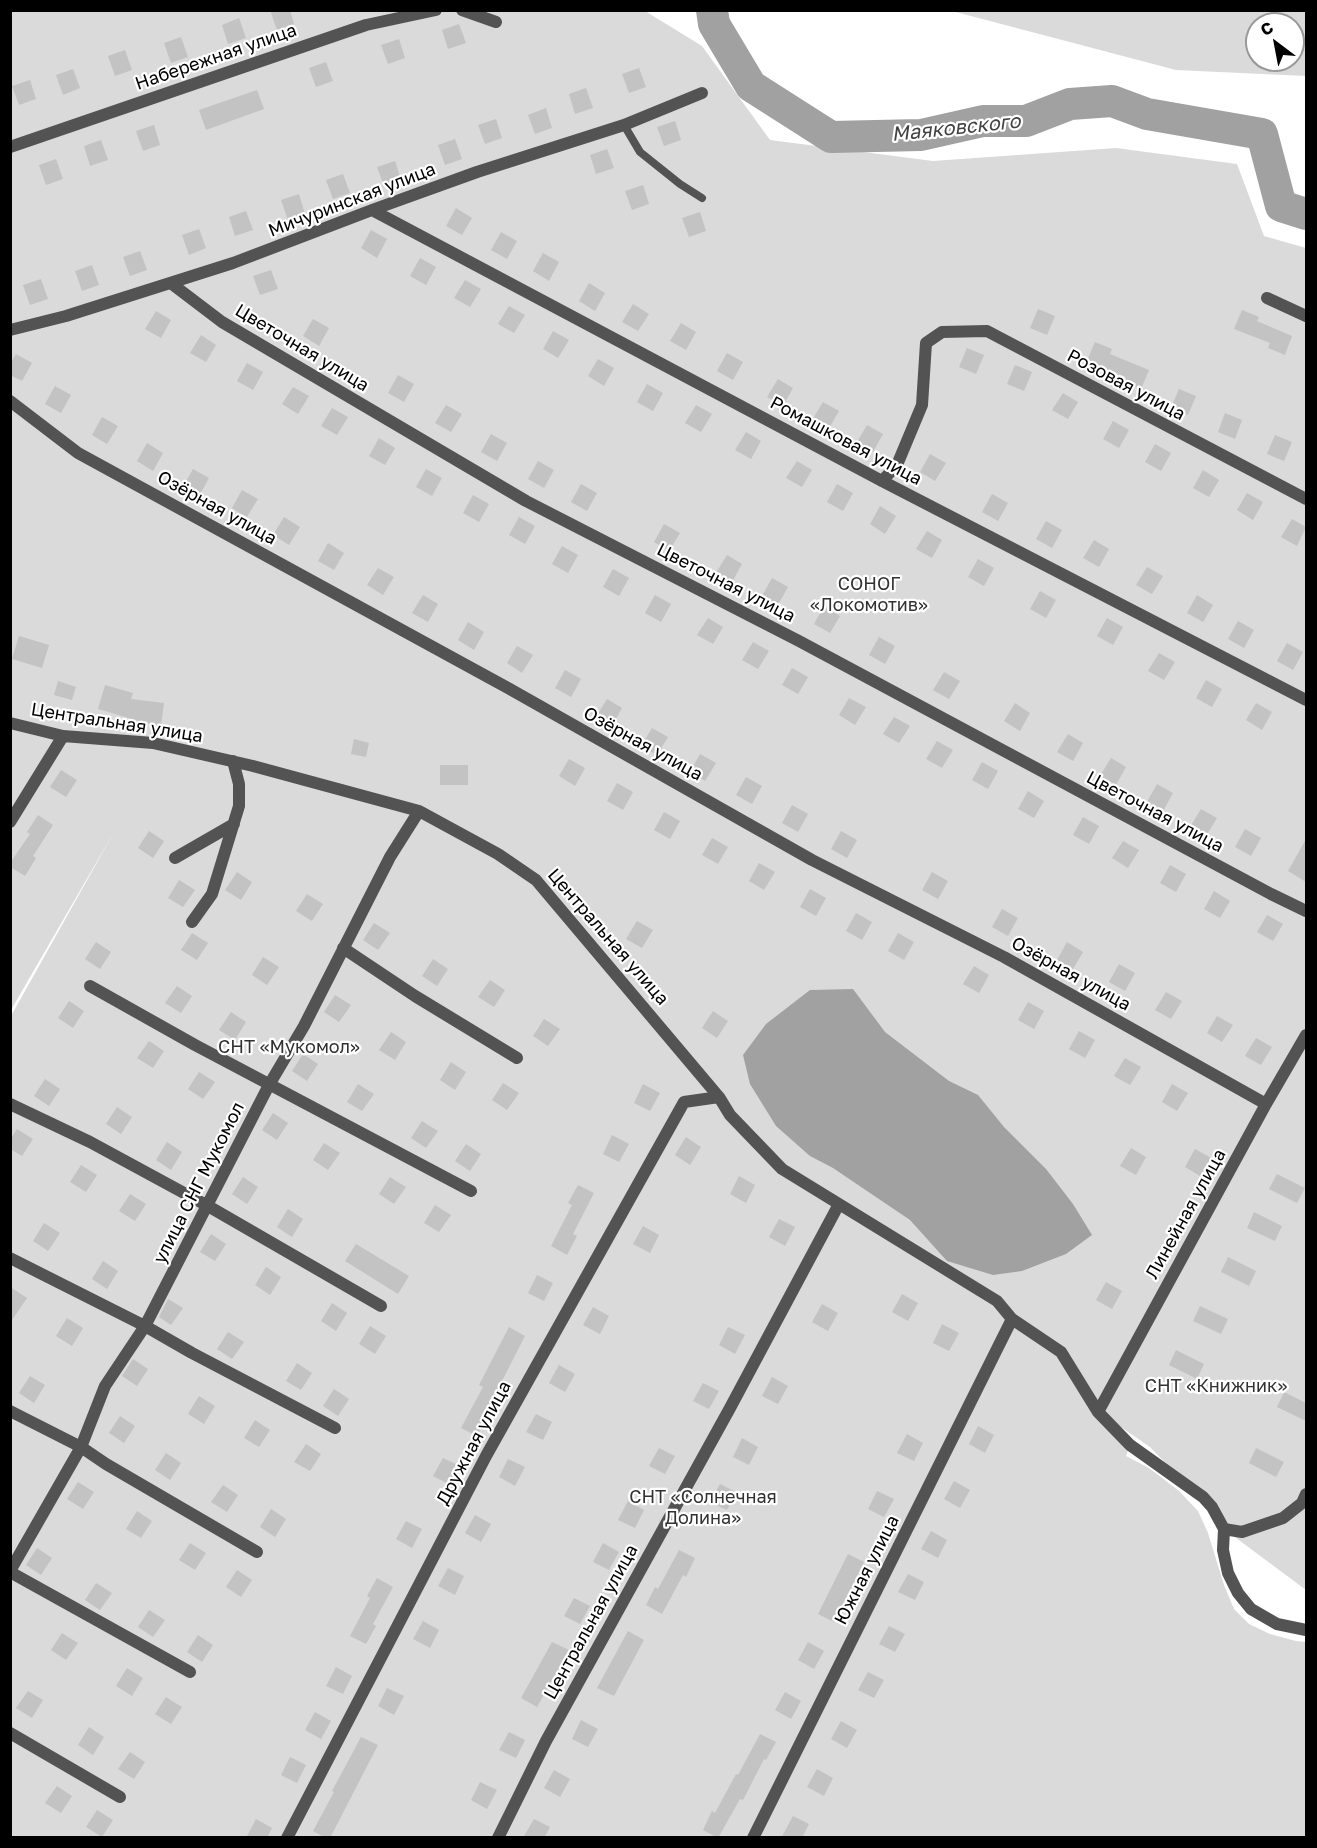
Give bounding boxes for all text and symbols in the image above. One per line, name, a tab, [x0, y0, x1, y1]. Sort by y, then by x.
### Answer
north arrow	[1245, 12, 1305, 72]
text: С	[1256, 17, 1277, 40]
street label: Набережная улица	[132, 19, 300, 95]
water label: Маяковского	[890, 109, 1022, 147]
street label: Мичуринская улица	[265, 158, 439, 242]
street label: Цветочная улица	[231, 300, 373, 396]
street label: Розовая улица	[1063, 345, 1189, 425]
street label: Ромашковая улица	[766, 392, 926, 490]
street label: Озёрная улица	[154, 466, 280, 550]
street label: Цветочная улица	[653, 539, 799, 627]
park label: СОНОГ «Локомотив»	[810, 573, 928, 616]
street label: Центральная улица	[30, 699, 204, 747]
street label: Озёрная улица	[580, 702, 706, 786]
street label: Цветочная улица	[1083, 767, 1227, 857]
street label: Центральная улица	[543, 864, 673, 1010]
street label: Озёрная улица	[1008, 932, 1134, 1016]
park label: СНТ «Мукомол»	[218, 1036, 360, 1058]
street label: улица СНГ Мукомол	[149, 1099, 249, 1267]
street label: Линейная улица	[1141, 1145, 1231, 1283]
park label: СНТ «Книжник»	[1145, 1375, 1287, 1397]
street label: Дружная улица	[432, 1377, 516, 1509]
park label: СНТ «Солнечная Долина»	[629, 1486, 777, 1528]
street label: Южная улица	[830, 1512, 904, 1628]
street label: Центральная улица	[539, 1541, 643, 1703]

